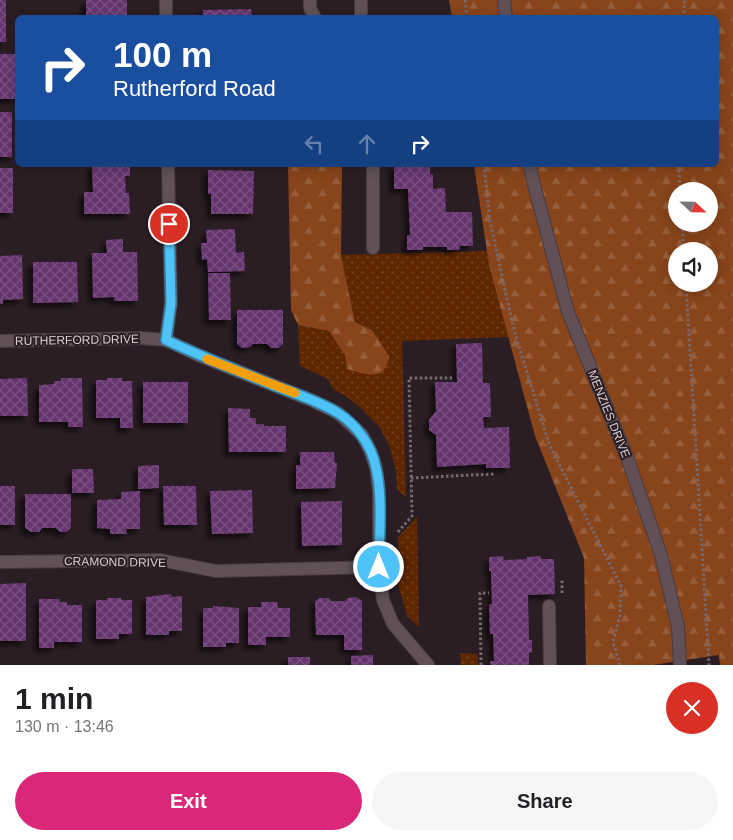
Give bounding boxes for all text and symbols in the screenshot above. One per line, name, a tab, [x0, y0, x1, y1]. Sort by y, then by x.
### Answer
icon: right	[30, 35, 95, 100]
text: 100 m	[113, 35, 212, 74]
text: Rutherford Road	[113, 76, 276, 101]
icon: left	[300, 130, 328, 158]
icon: ahead	[353, 130, 381, 158]
icon: right	[406, 130, 434, 158]
north arrow	[668, 182, 718, 232]
map controls	[668, 182, 718, 292]
pin	[148, 203, 190, 245]
icon: arrive	[155, 210, 183, 238]
button: sound	[668, 242, 718, 292]
street label: RUTHERFORD DRIVE	[15, 332, 139, 348]
street label: MENZIES DRIVE	[585, 368, 633, 460]
position arrow	[352, 540, 404, 592]
street label: CRAMOND DRIVE	[64, 554, 166, 570]
text: 1 min	[15, 682, 93, 715]
button: close	[666, 682, 718, 734]
text: 130 m · 13:46	[15, 718, 114, 735]
button: Exit	[15, 772, 362, 830]
button: Share	[372, 772, 718, 830]

